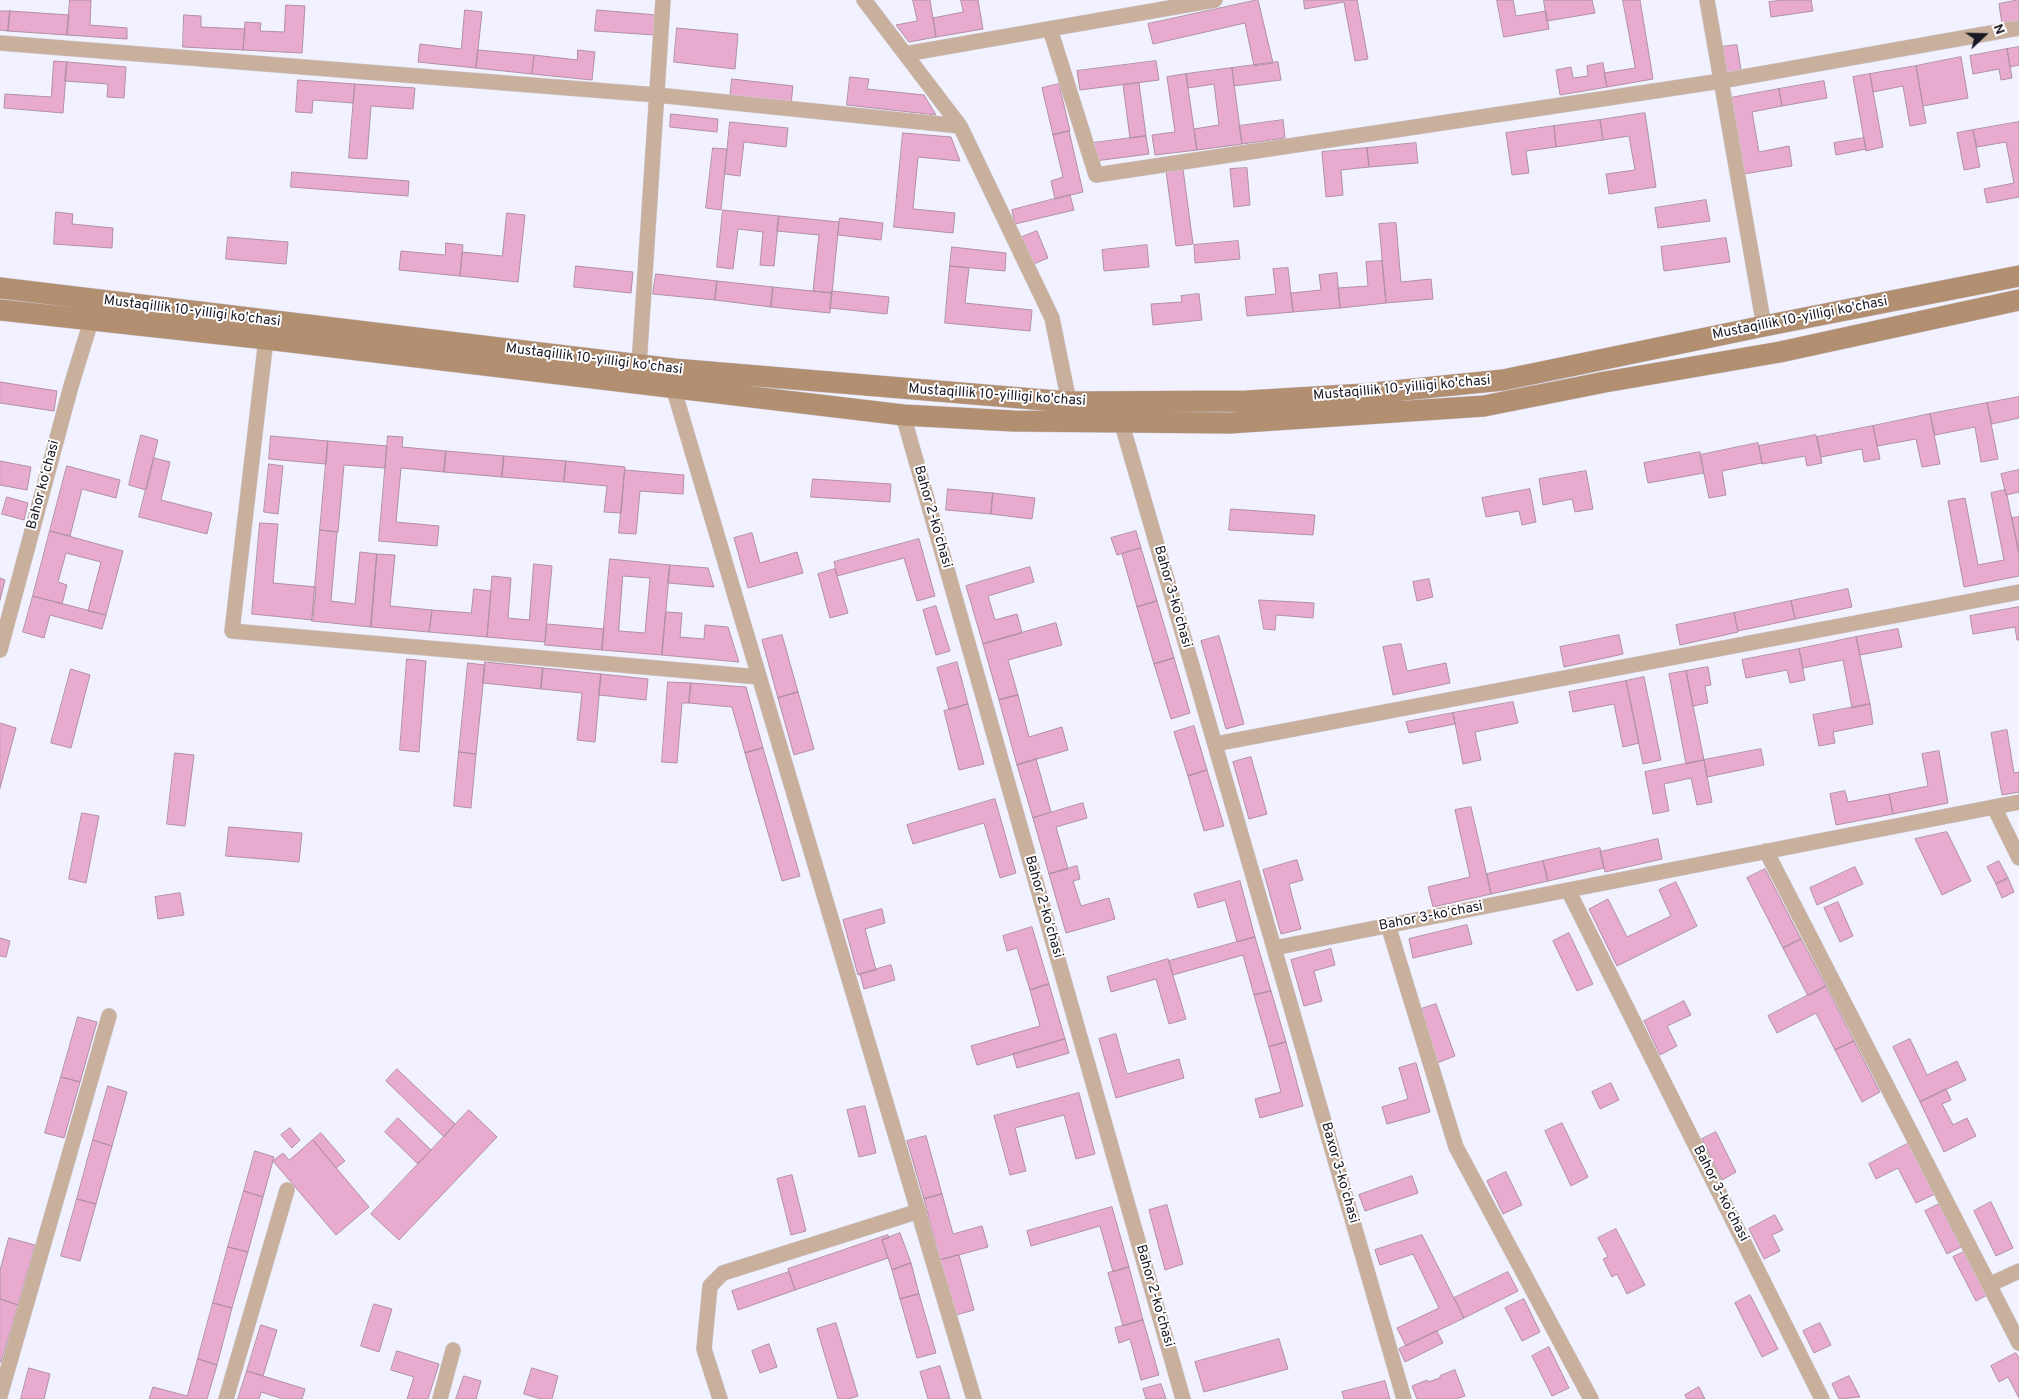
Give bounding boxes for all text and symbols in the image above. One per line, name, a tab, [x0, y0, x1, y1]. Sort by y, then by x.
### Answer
north arrow	[1959, 10, 2009, 60]
text: N	[1989, 22, 2008, 37]
street label: Mustaqillik 10-yilligi ko'chasi	[103, 293, 281, 331]
street label: Mustaqillik 10-yilligi ko'chasi	[1711, 294, 1889, 344]
street label: Mustaqillik 10-yilligi ko'chasi	[505, 341, 683, 379]
street label: Mustaqillik 10-yilligi ko'chasi	[1313, 373, 1491, 405]
street label: Mustaqillik 10-yilligi ko'chasi	[908, 381, 1086, 411]
street label: Bahor koʻchasi	[24, 439, 64, 531]
street label: Bahor 2-koʻchasi	[909, 464, 955, 570]
street label: Bahor 3-koʻchasi	[1149, 544, 1195, 650]
street label: Bahor 2-koʻchasi	[1020, 854, 1066, 960]
street label: Bahor 3-koʻchasi	[1378, 899, 1484, 935]
street label: Baxor 3-koʻchasi	[1317, 1120, 1361, 1226]
street label: Bahor 3-koʻchasi	[1689, 1143, 1751, 1245]
street label: Bahor 2-koʻchasi	[1131, 1243, 1177, 1349]

